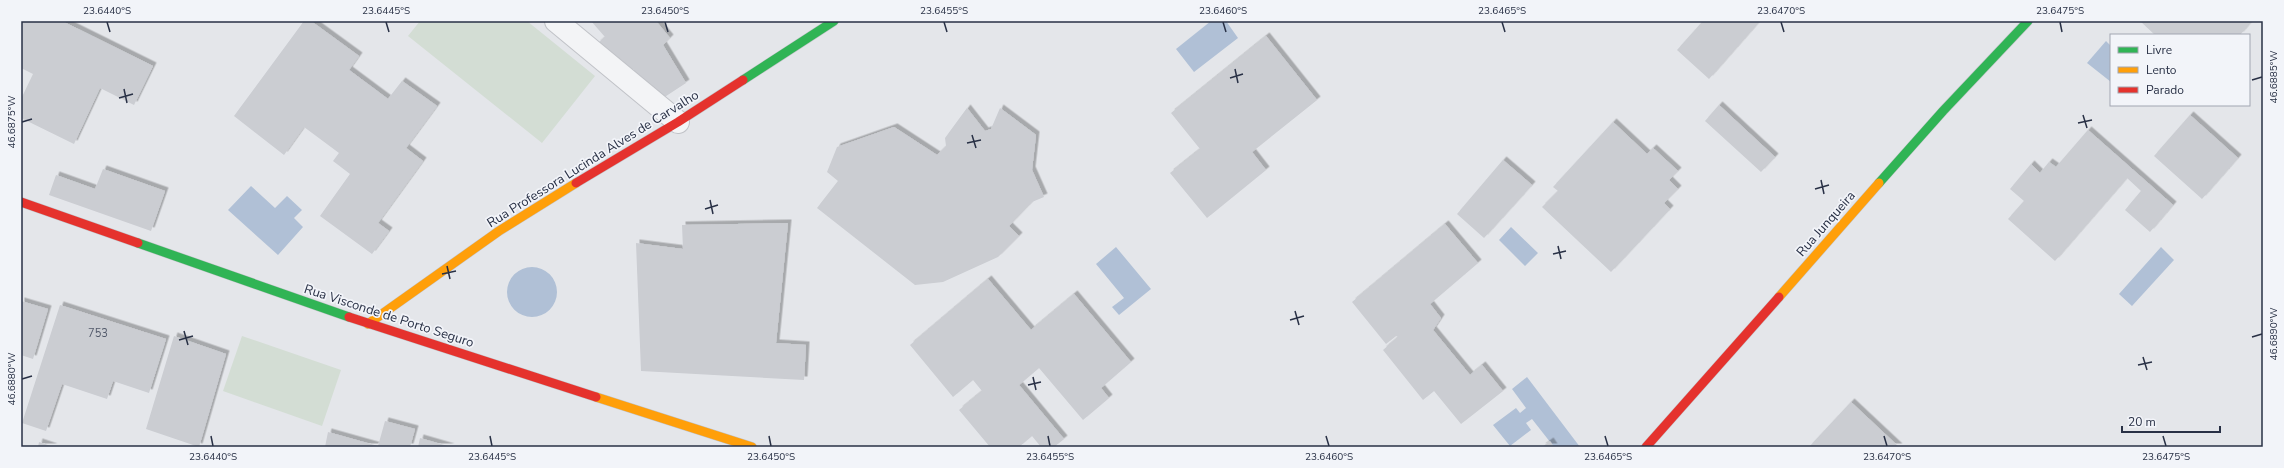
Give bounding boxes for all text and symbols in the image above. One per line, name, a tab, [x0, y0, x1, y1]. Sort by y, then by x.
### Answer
text: 23.6440°S	[83, 4, 131, 18]
text: 23.6445°S	[362, 4, 410, 18]
text: 23.6450°S	[641, 4, 689, 18]
text: 23.6455°S	[920, 4, 968, 18]
text: 23.6460°S	[1199, 4, 1247, 18]
text: 23.6465°S	[1478, 4, 1526, 18]
text: 23.6470°S	[1757, 4, 1805, 18]
text: 23.6475°S	[2036, 4, 2084, 18]
legend	[2110, 34, 2250, 106]
text: Livre	[2146, 42, 2172, 58]
text: 46.6885°W	[2267, 50, 2281, 104]
text: Lento	[2146, 62, 2177, 78]
text: Parado	[2146, 82, 2184, 98]
street label: Rua Professora Lucinda Alves de Carvalho	[484, 86, 702, 232]
text: 46.6875°W	[5, 95, 19, 149]
street label: Rua Junqueira	[1793, 187, 1859, 261]
street label: Rua Visconde de Porto Seguro	[302, 280, 476, 352]
text: 46.6890°W	[2267, 307, 2281, 361]
house number: 753	[88, 326, 108, 341]
text: 46.6880°W	[5, 352, 19, 406]
scale bar	[2122, 408, 2220, 434]
text: 20 m	[2128, 414, 2156, 430]
text: 23.6440°S	[189, 450, 237, 464]
text: 23.6445°S	[468, 450, 516, 464]
text: 23.6450°S	[747, 450, 795, 464]
text: 23.6455°S	[1026, 450, 1074, 464]
text: 23.6460°S	[1305, 450, 1353, 464]
text: 23.6465°S	[1584, 450, 1632, 464]
text: 23.6470°S	[1863, 450, 1911, 464]
text: 23.6475°S	[2142, 450, 2190, 464]

